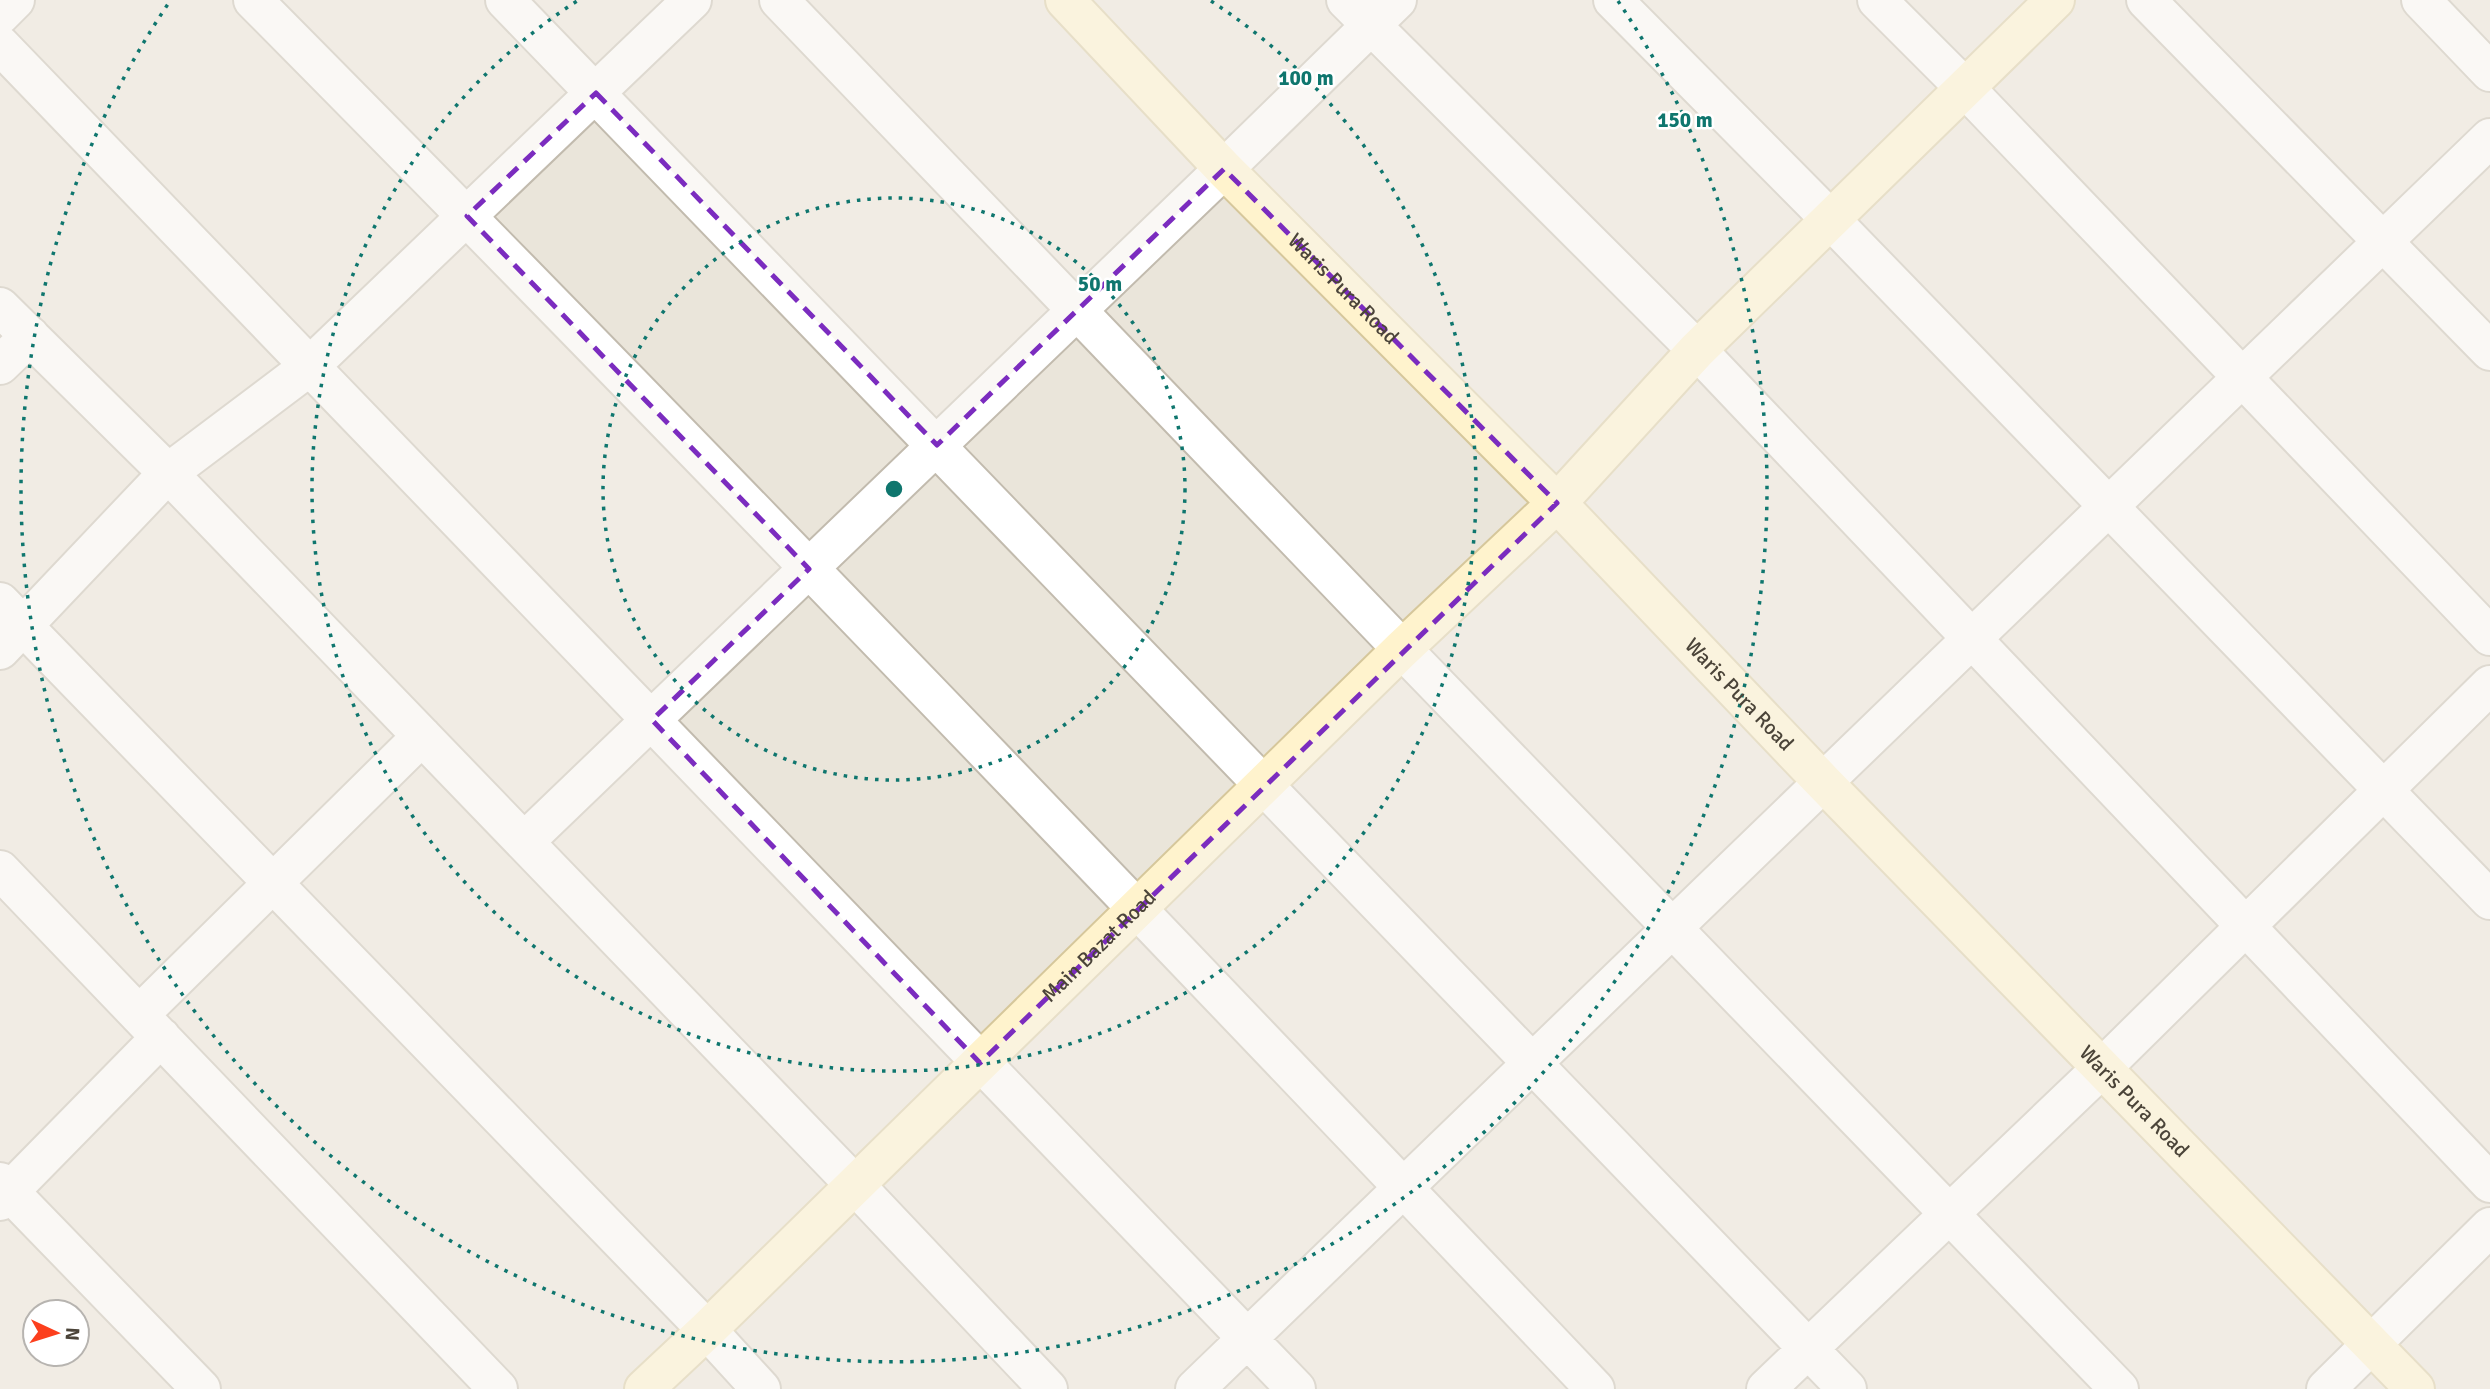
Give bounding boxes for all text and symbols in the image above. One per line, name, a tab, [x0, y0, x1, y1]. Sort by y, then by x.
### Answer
text: 100 m	[1278, 65, 1334, 91]
text: 150 m	[1657, 107, 1713, 133]
street label: Waris Pura Road	[1282, 228, 1404, 350]
text: 50 m	[1078, 271, 1122, 297]
centre of rings	[882, 477, 906, 501]
street label: Waris Pura Road	[1679, 632, 1799, 756]
street label: Main Bazat Road	[1036, 884, 1161, 1008]
street label: Waris Pura Road	[2074, 1040, 2195, 1163]
north arrow	[21, 1298, 91, 1368]
text: N	[60, 1327, 84, 1342]

